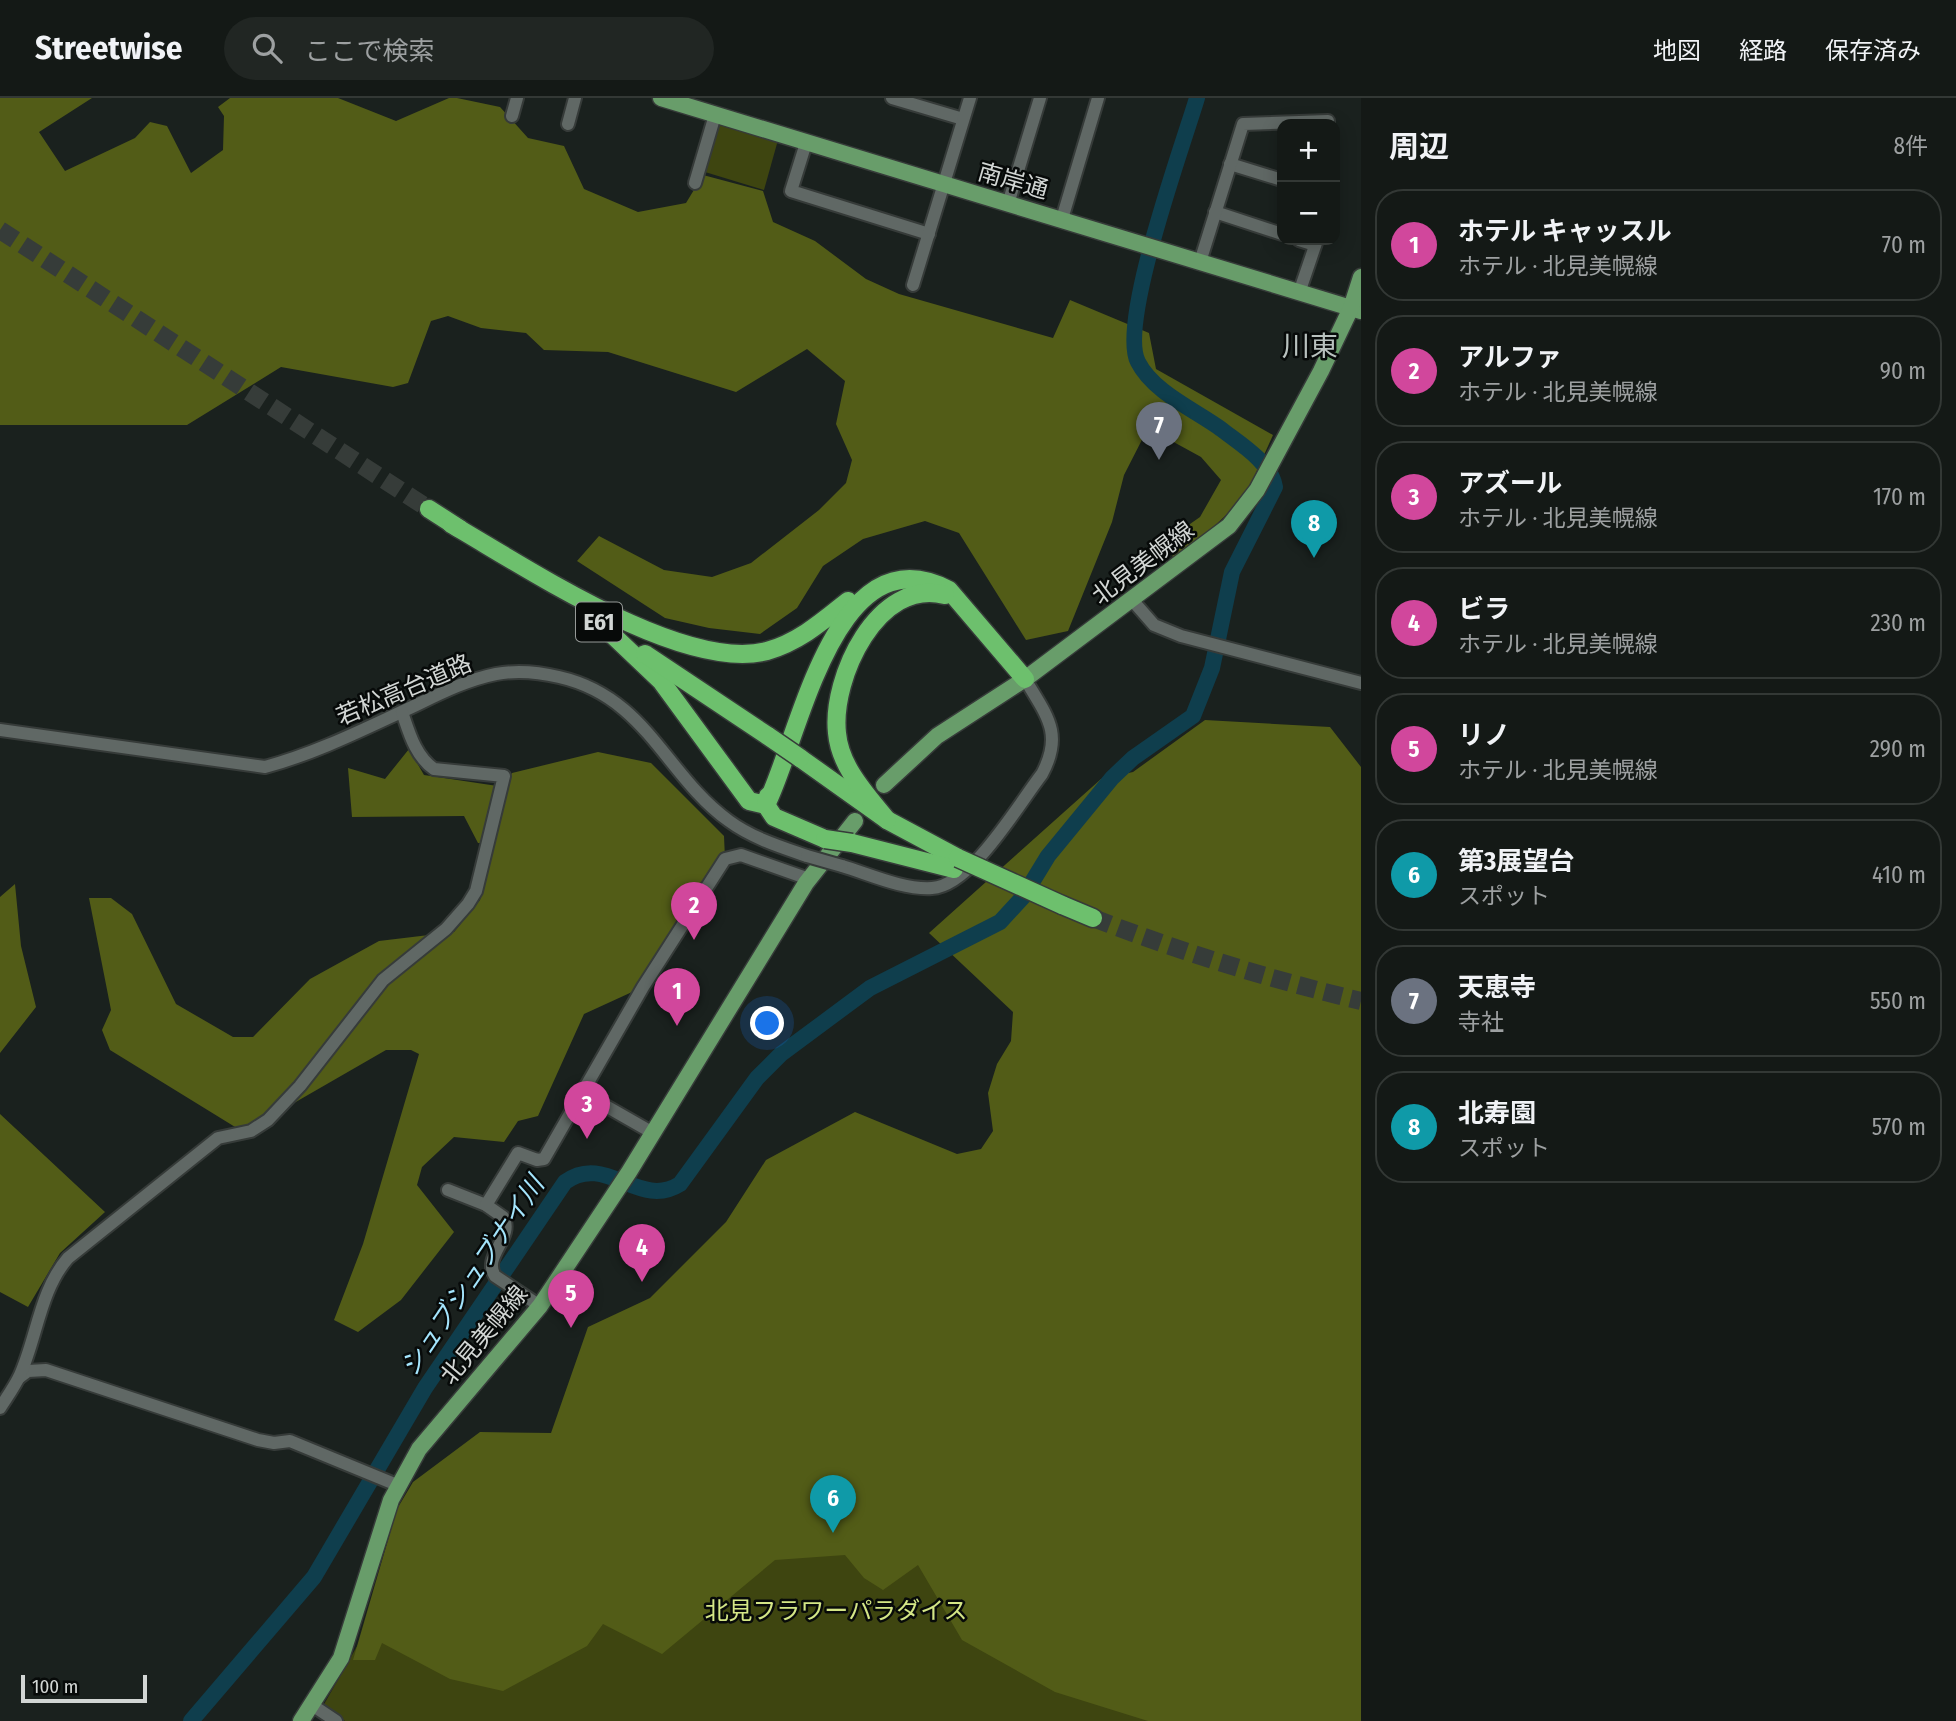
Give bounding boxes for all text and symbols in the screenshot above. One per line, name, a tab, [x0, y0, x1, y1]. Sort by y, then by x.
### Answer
search box	[224, 17, 714, 80]
text: Streetwise	[35, 28, 182, 68]
icon: search	[248, 29, 286, 67]
text: ここで検索	[304, 36, 434, 67]
text: 地図	[1653, 37, 1701, 65]
text: 経路	[1739, 37, 1787, 65]
text: 保存済み	[1825, 37, 1921, 65]
map controls	[1277, 119, 1340, 245]
button: +	[1277, 119, 1340, 182]
text: 周辺	[1389, 129, 1449, 165]
text: 8件	[1894, 132, 1928, 160]
street label: 南岸通	[975, 158, 1051, 204]
button: −	[1277, 182, 1340, 245]
text: ホテル キャッスル	[1458, 216, 1671, 247]
text: 1	[1409, 231, 1419, 259]
text: 70 m	[1882, 231, 1926, 259]
text: ホテル · 北見美幌線	[1458, 252, 1658, 280]
district label: 川東	[1282, 330, 1338, 363]
text: アルファ	[1458, 342, 1562, 373]
text: 2	[1409, 357, 1419, 385]
text: 90 m	[1880, 357, 1926, 385]
text: ホテル · 北見美幌線	[1458, 378, 1658, 406]
pin: 7	[1136, 402, 1182, 460]
text: アズール	[1458, 468, 1562, 499]
text: 3	[1409, 483, 1419, 511]
text: 170 m	[1873, 483, 1926, 511]
pin: 8	[1291, 500, 1337, 558]
text: ホテル · 北見美幌線	[1458, 504, 1658, 532]
street label: 北見美幌線	[1087, 516, 1199, 610]
text: ビラ	[1458, 594, 1510, 625]
road number: E61	[576, 602, 622, 642]
text: 4	[1408, 609, 1420, 637]
text: 230 m	[1870, 609, 1926, 637]
text: ホテル · 北見美幌線	[1458, 630, 1658, 658]
street label: 若松高台道路	[332, 649, 476, 731]
text: リノ	[1458, 720, 1510, 751]
text: 5	[1408, 735, 1420, 763]
text: 290 m	[1870, 735, 1926, 763]
text: ホテル · 北見美幌線	[1458, 756, 1658, 784]
text: 第3展望台	[1458, 846, 1574, 877]
text: 6	[1408, 861, 1420, 889]
text: 410 m	[1872, 861, 1926, 889]
pin: 2	[671, 882, 717, 940]
text: スポット	[1458, 882, 1550, 910]
pin: 1	[654, 968, 700, 1026]
text: 天恵寺	[1458, 972, 1536, 1003]
text: 7	[1409, 987, 1419, 1015]
text: 550 m	[1870, 987, 1926, 1015]
your location	[750, 1006, 784, 1040]
text: 寺社	[1458, 1008, 1504, 1036]
pin: 3	[564, 1081, 610, 1139]
text: 北寿園	[1458, 1098, 1536, 1129]
text: 8	[1408, 1113, 1420, 1141]
text: 570 m	[1872, 1113, 1926, 1141]
text: スポット	[1458, 1134, 1550, 1162]
water label: シュブシュブナイ川	[394, 1168, 552, 1382]
pin: 4	[619, 1224, 665, 1282]
pin: 5	[548, 1270, 594, 1328]
street label: 北見美幌線	[435, 1280, 533, 1390]
pin: 6	[810, 1475, 856, 1533]
park label: 北見フラワーパラダイス	[704, 1597, 968, 1625]
scale bar	[21, 1672, 147, 1704]
text: 100 m	[32, 1675, 78, 1698]

